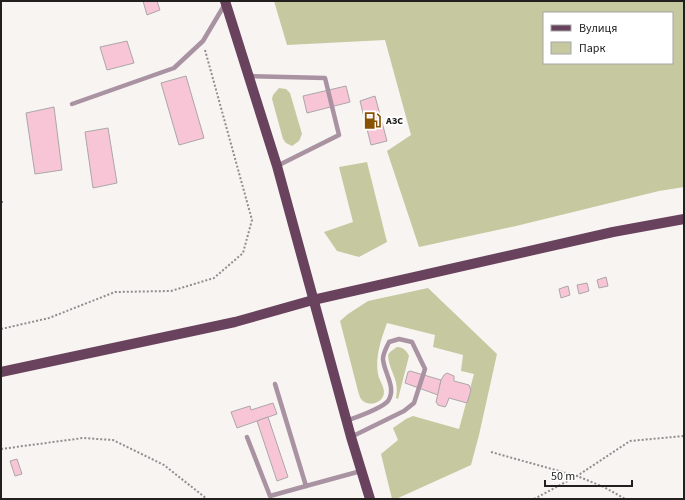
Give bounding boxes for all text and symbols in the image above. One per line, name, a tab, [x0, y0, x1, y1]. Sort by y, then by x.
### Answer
legend	[543, 12, 673, 64]
text: Вулиця	[579, 20, 617, 37]
text: Парк	[579, 40, 605, 57]
fuel station icon: АЗС	[363, 111, 383, 131]
place label: АЗС	[385, 114, 403, 128]
scale bar	[545, 462, 632, 488]
text: 50 m	[551, 468, 575, 485]

